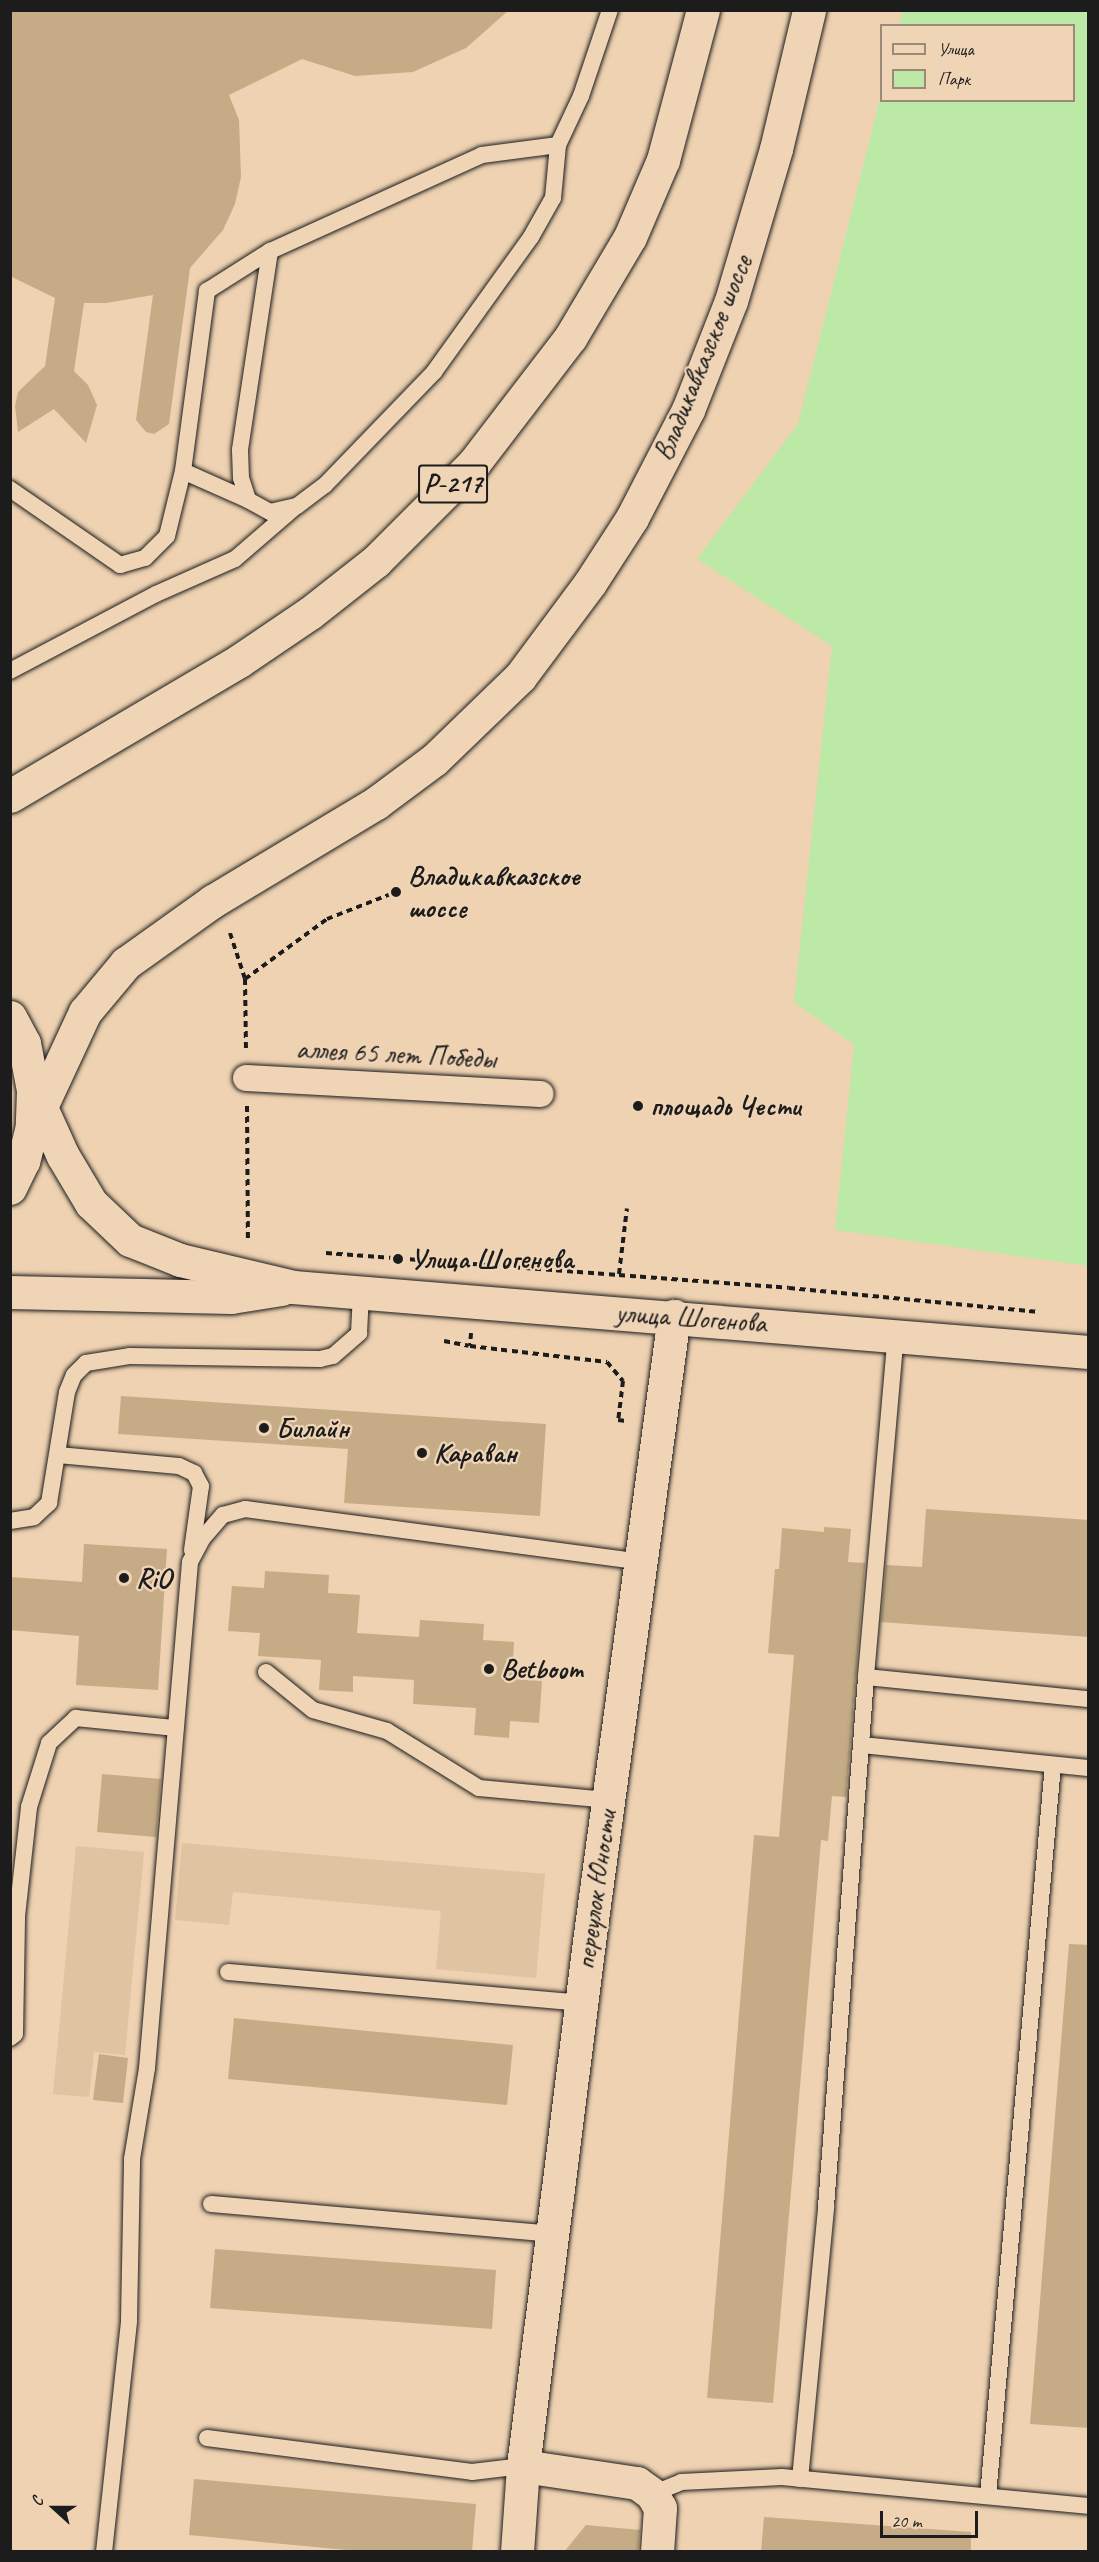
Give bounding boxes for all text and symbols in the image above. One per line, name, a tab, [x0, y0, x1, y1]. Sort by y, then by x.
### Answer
legend	[880, 24, 1075, 102]
text: Улица	[938, 38, 974, 60]
text: Парк	[938, 68, 970, 90]
street label: Владикавказское шоссе	[646, 250, 760, 466]
road number: Р-217	[417, 460, 489, 508]
place label: Владикавказское шоссе	[408, 859, 580, 925]
marker: Владикавказское шоссе	[389, 885, 403, 899]
street label: аллея 65 лет Победы	[295, 1032, 497, 1076]
place label: площадь Чести	[650, 1089, 805, 1123]
marker: площадь Чести	[631, 1099, 645, 1113]
place label: Улица Шогенова	[410, 1242, 574, 1276]
marker: Улица Шогенова	[391, 1252, 405, 1266]
street label: улица Шогенова	[614, 1296, 768, 1340]
place label: Билайн	[276, 1411, 349, 1445]
marker: Билайн	[257, 1421, 271, 1435]
place label: Караван	[434, 1436, 517, 1470]
marker: Караван	[415, 1446, 429, 1460]
place label: RiO	[136, 1561, 171, 1595]
marker: RiO	[117, 1571, 131, 1585]
place label: Betboom	[501, 1652, 583, 1686]
marker: Betboom	[482, 1662, 496, 1676]
street label: переулок Юности	[568, 1807, 624, 1973]
north arrow	[24, 2478, 84, 2538]
text: С	[26, 2494, 48, 2509]
scale bar	[883, 2499, 980, 2537]
text: 20 m	[891, 2510, 922, 2532]

